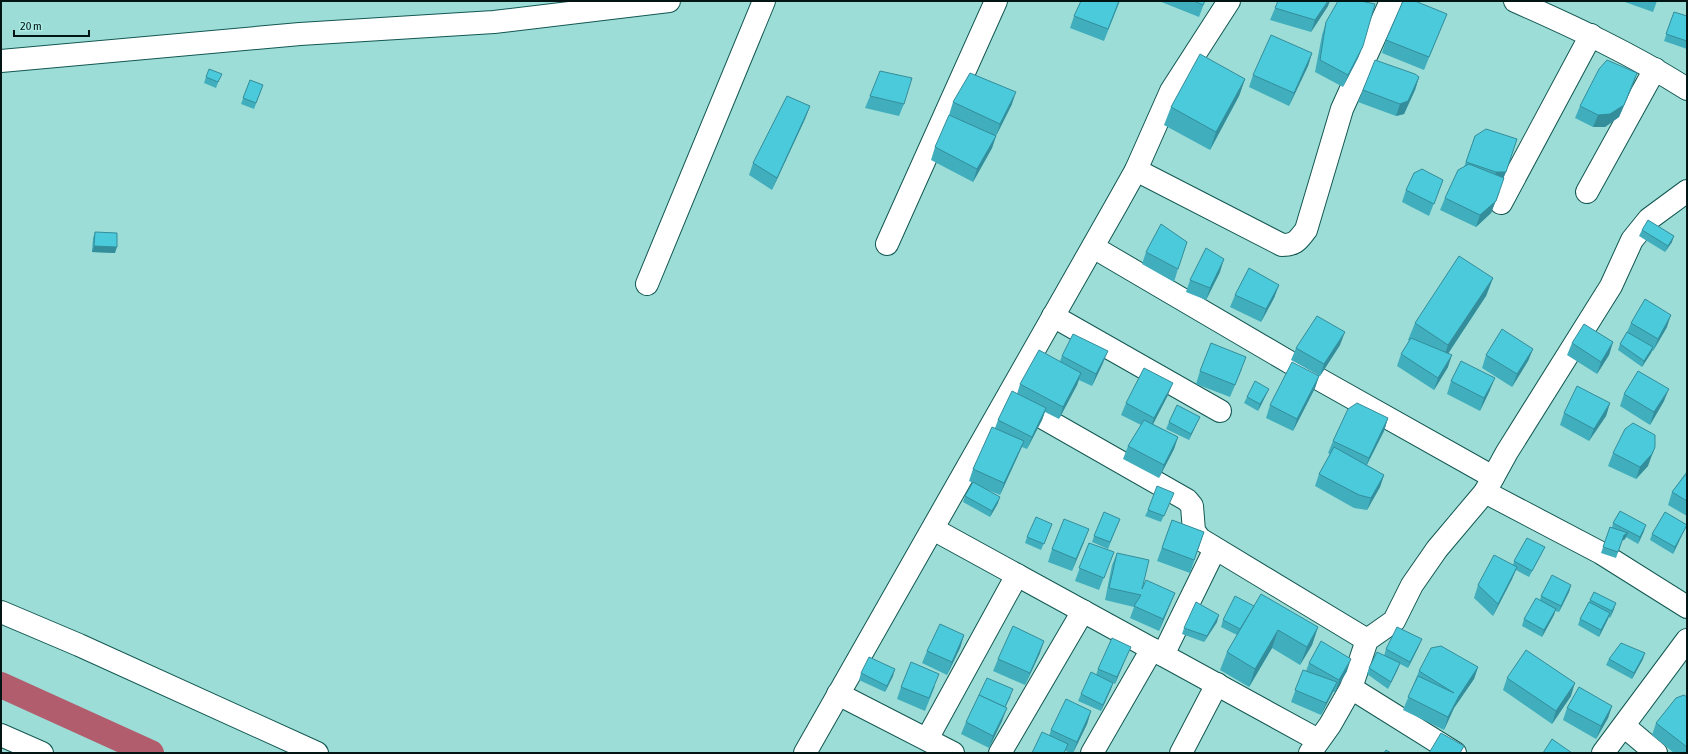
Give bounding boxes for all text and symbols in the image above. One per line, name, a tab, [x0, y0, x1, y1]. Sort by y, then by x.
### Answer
scale bar	[14, 12, 89, 38]
text: 20 m	[20, 19, 42, 33]

